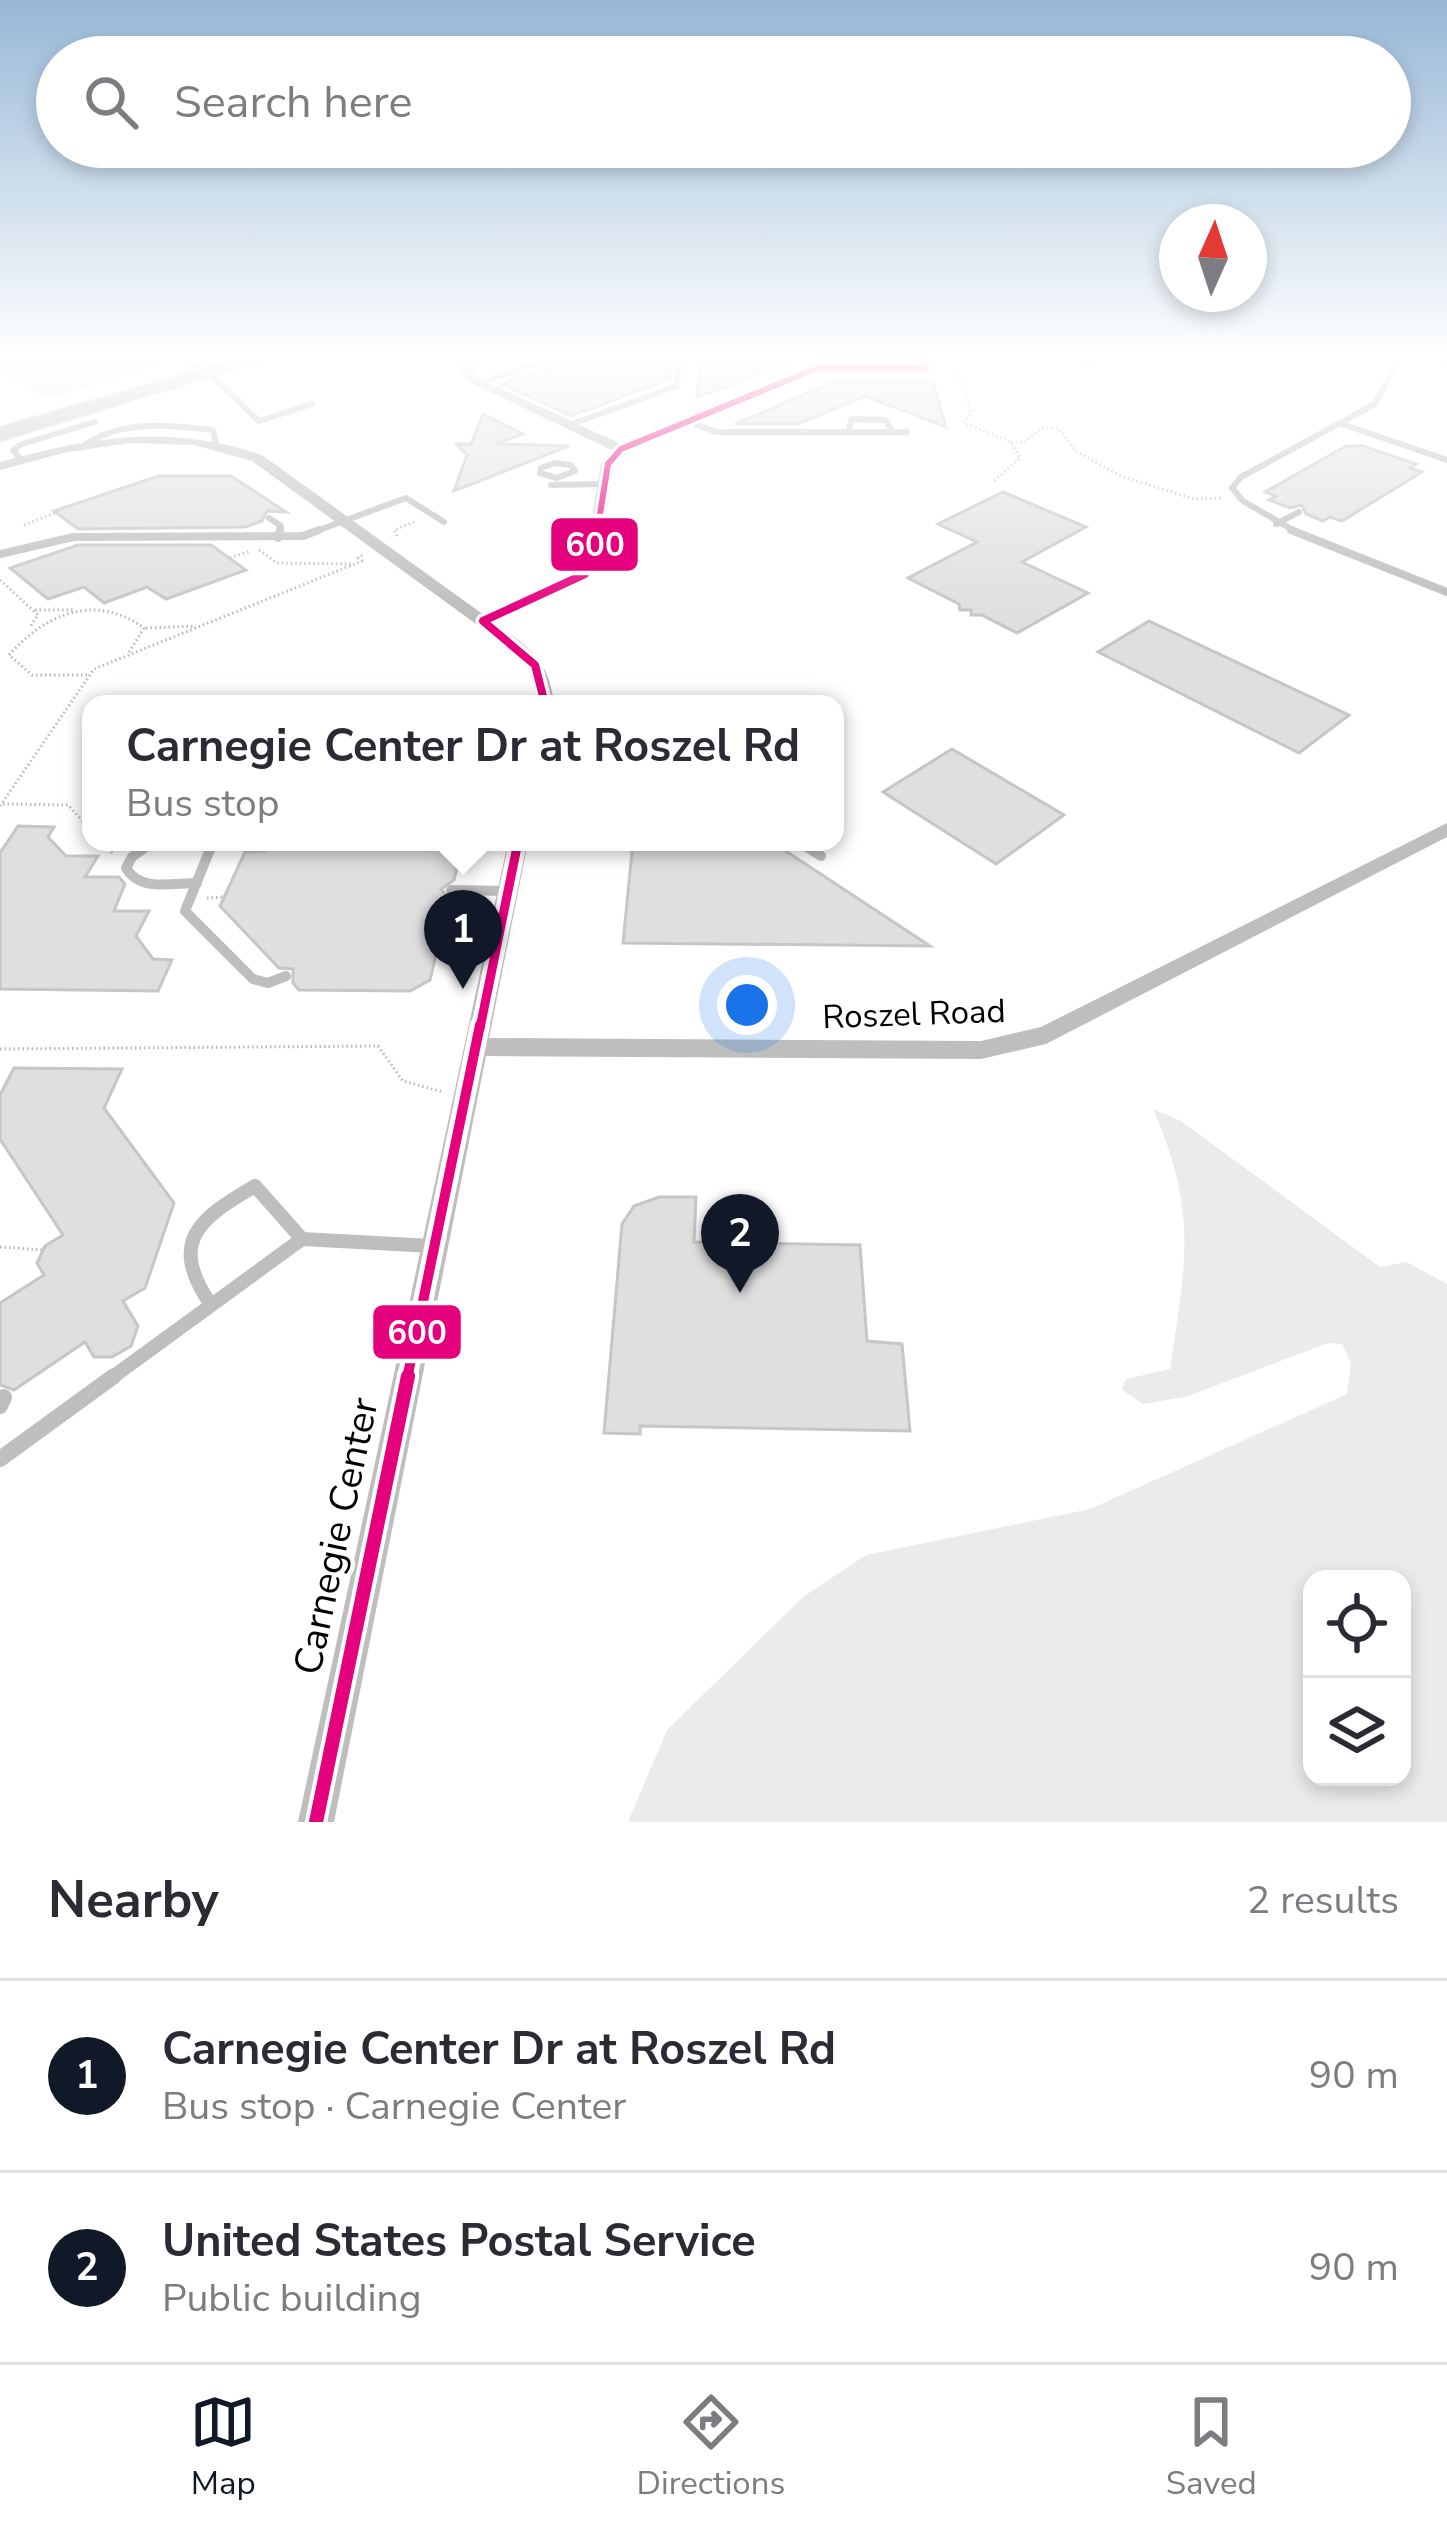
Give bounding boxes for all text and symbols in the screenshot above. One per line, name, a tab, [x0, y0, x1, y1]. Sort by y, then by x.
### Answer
search box	[36, 36, 1411, 168]
icon: search	[78, 69, 144, 135]
text: Search here	[174, 72, 413, 133]
north arrow	[1159, 204, 1267, 312]
line badge: 600	[549, 516, 640, 573]
text: 600	[565, 523, 625, 568]
popup	[82, 695, 844, 851]
text: Carnegie Center Dr at Roszel Rd	[126, 716, 800, 777]
text: Bus stop	[126, 777, 279, 830]
pin: 1	[424, 890, 502, 989]
your location	[717, 975, 777, 1035]
street label: Roszel Road	[822, 989, 1006, 1040]
pin: 2	[701, 1194, 779, 1293]
line badge: 600	[371, 1303, 463, 1361]
text: 600	[387, 1311, 447, 1356]
street label: Carnegie Center	[281, 1393, 392, 1680]
map controls	[1303, 1570, 1411, 1786]
button: locate	[1303, 1570, 1411, 1678]
button: layers	[1303, 1678, 1411, 1786]
text: Nearby	[48, 1865, 219, 1935]
text: 2 results	[1247, 1874, 1399, 1927]
text: Carnegie Center Dr at Roszel Rd	[162, 2019, 836, 2080]
text: 1	[75, 2049, 99, 2102]
text: 90 m	[1309, 2049, 1399, 2102]
text: Bus stop · Carnegie Center	[162, 2080, 626, 2133]
text: United States Postal Service	[162, 2211, 756, 2272]
text: 2	[75, 2241, 99, 2294]
text: 90 m	[1309, 2241, 1399, 2294]
text: Public building	[162, 2272, 422, 2325]
tab: Map	[190, 2389, 256, 2506]
tab: Directions	[637, 2389, 785, 2506]
tab: Saved	[1166, 2389, 1257, 2506]

